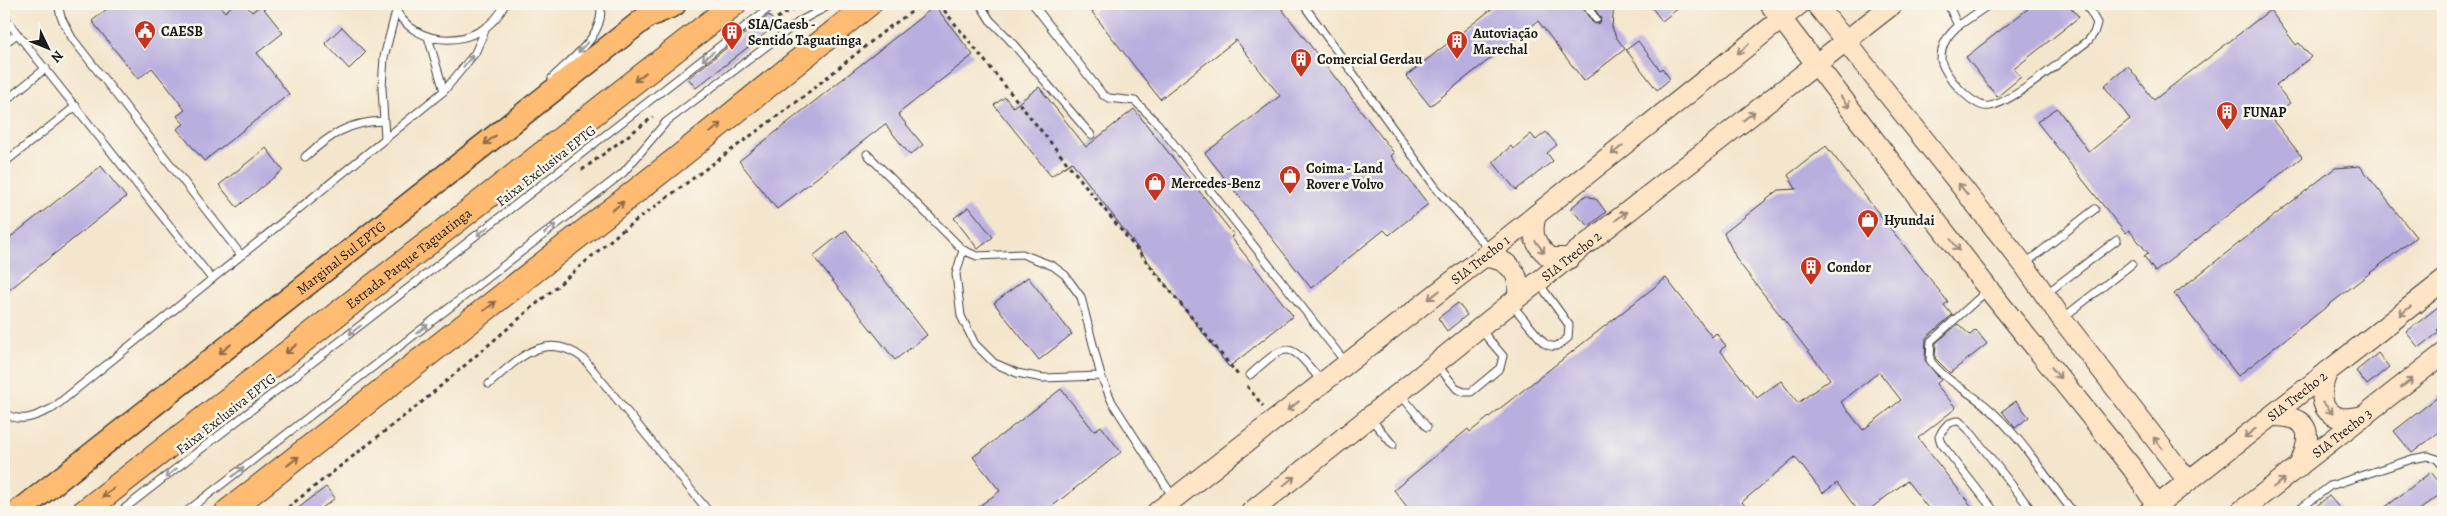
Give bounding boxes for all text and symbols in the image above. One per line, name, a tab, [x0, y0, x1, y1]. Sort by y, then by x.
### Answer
place label: SIA/Caesb - Sentido Taguatinga	[748, 15, 862, 50]
public building icon: CAESB	[133, 19, 157, 50]
building icon: SIA/Caesb - Sentido Taguatinga	[720, 20, 744, 51]
north arrow	[22, 22, 72, 72]
place label: CAESB	[161, 22, 203, 41]
place label: Autoviação Marechal	[1472, 24, 1538, 59]
building icon: Autoviação Marechal	[1445, 29, 1469, 60]
one-way arrow	[577, 41, 589, 53]
one-way arrow	[1737, 43, 1750, 54]
text: N	[47, 46, 68, 67]
building icon: Comercial Gerdau	[1289, 47, 1313, 78]
one-way arrow	[702, 50, 715, 61]
place label: Comercial Gerdau	[1317, 50, 1423, 69]
one-way arrow	[462, 55, 473, 68]
one-way arrow	[634, 71, 647, 82]
one-way arrow	[1840, 95, 1851, 108]
building icon: FUNAP	[2215, 100, 2239, 131]
place label: FUNAP	[2243, 103, 2286, 122]
one-way arrow	[1742, 111, 1756, 121]
street label: Faixa Exclusiva EPTG	[492, 121, 600, 211]
one-way arrow	[709, 122, 722, 133]
one-way arrow	[483, 134, 496, 145]
one-way arrow	[1610, 145, 1623, 156]
place label: Coima - Land Rover e Volvo	[1306, 159, 1384, 194]
shop icon: Coima - Land Rover e Volvo	[1278, 164, 1302, 195]
shop icon: Mercedes-Benz	[1143, 171, 1167, 202]
place label: Mercedes-Benz	[1171, 174, 1261, 193]
one-way arrow	[1958, 183, 1969, 196]
one-way arrow	[611, 200, 624, 211]
street label: Estrada Parque Taguatinga	[342, 203, 476, 313]
shop icon: Hyundai	[1856, 208, 1880, 239]
one-way arrow	[1614, 211, 1627, 222]
place label: Hyundai	[1884, 211, 1934, 230]
street label: Marginal Sul EPTG	[292, 217, 390, 299]
one-way arrow	[543, 224, 556, 235]
one-way arrow	[477, 225, 490, 236]
street label: SIA Trecho 2	[1537, 226, 1606, 286]
street label: SIA Trecho 1	[1447, 230, 1514, 289]
one-way arrow	[1949, 238, 1960, 251]
one-way arrow	[1535, 240, 1546, 253]
building icon: Condor	[1799, 255, 1823, 286]
place label: Condor	[1827, 258, 1871, 277]
one-way arrow	[1427, 290, 1441, 300]
one-way arrow	[483, 301, 496, 312]
one-way arrow	[2399, 305, 2412, 316]
one-way arrow	[415, 324, 429, 334]
one-way arrow	[349, 325, 362, 336]
one-way arrow	[218, 344, 232, 354]
one-way arrow	[285, 344, 298, 355]
one-way arrow	[2050, 366, 2061, 379]
street label: SIA Trecho 2	[2263, 366, 2331, 426]
street label: Faixa Exclusiva EPTG	[172, 369, 280, 459]
one-way arrow	[2400, 377, 2413, 388]
one-way arrow	[1287, 401, 1300, 412]
one-way arrow	[2322, 402, 2334, 415]
street label: SIA Trecho 3	[2308, 403, 2376, 462]
one-way arrow	[2243, 428, 2257, 438]
one-way arrow	[2153, 436, 2164, 449]
one-way arrow	[286, 455, 299, 466]
one-way arrow	[231, 466, 244, 477]
one-way arrow	[164, 468, 178, 478]
one-way arrow	[1282, 476, 1295, 487]
one-way arrow	[2272, 477, 2285, 488]
one-way arrow	[102, 487, 115, 498]

